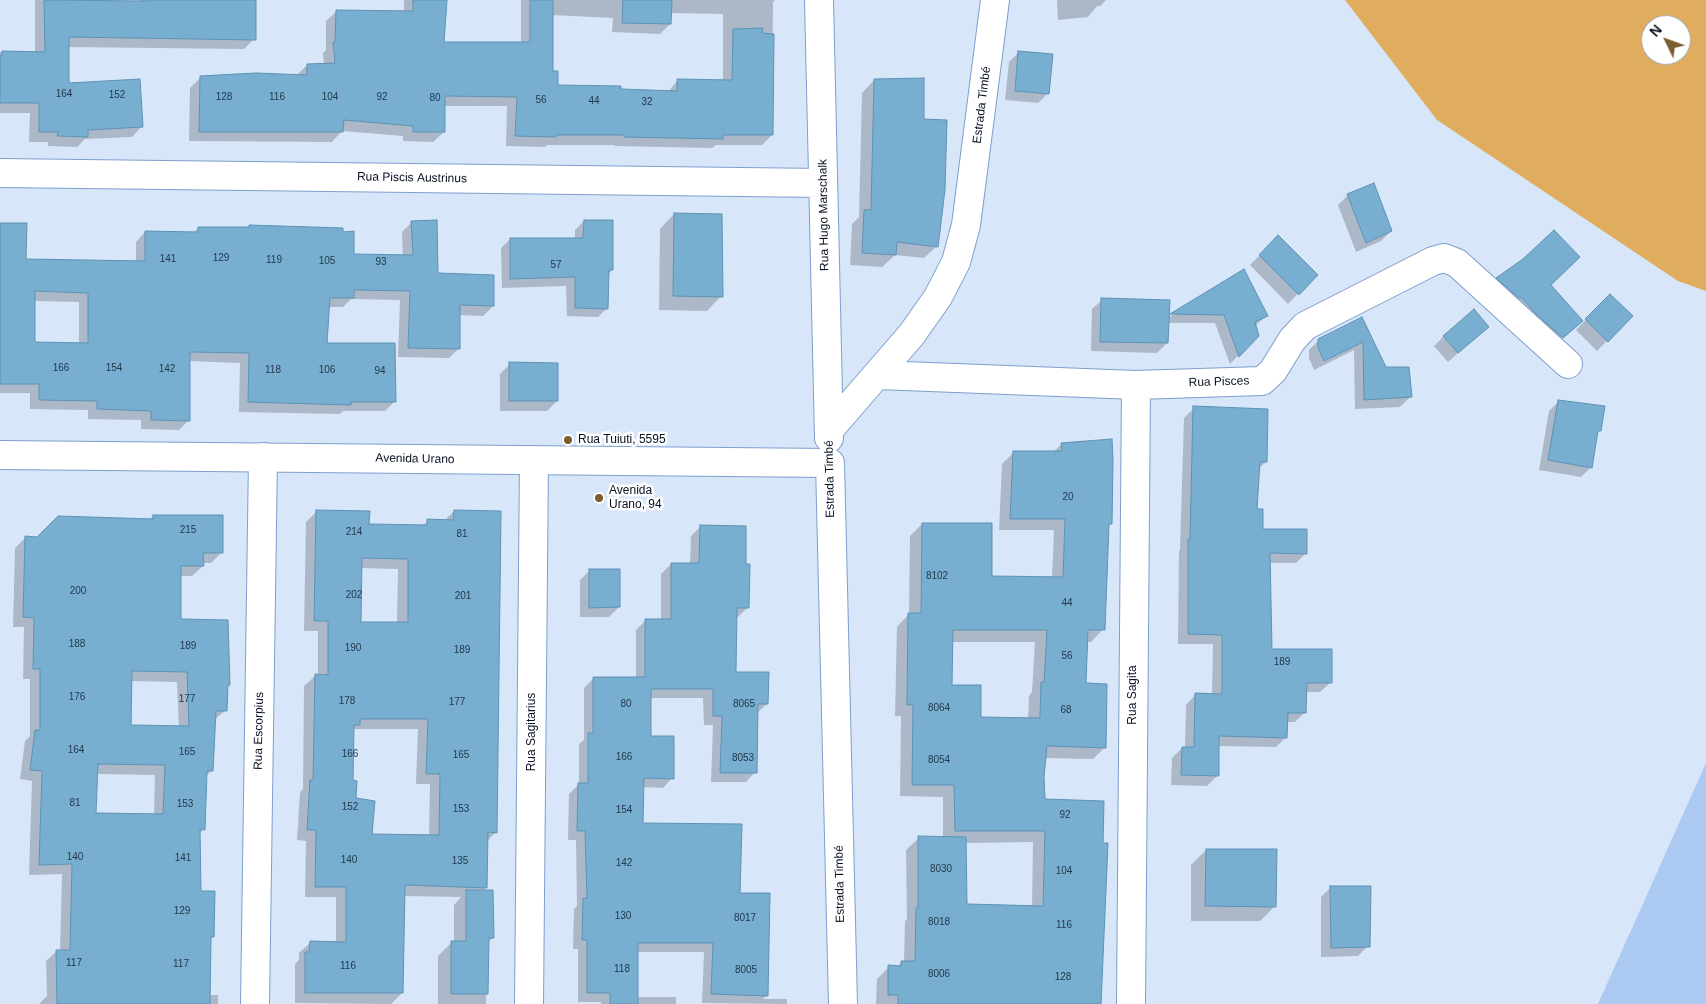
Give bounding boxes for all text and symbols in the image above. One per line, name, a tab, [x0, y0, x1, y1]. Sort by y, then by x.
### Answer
north arrow	[1641, 15, 1691, 65]
text: N	[1646, 22, 1665, 40]
street label: Estrada Timbé	[970, 66, 994, 144]
house number: 164	[56, 88, 72, 100]
house number: 152	[109, 89, 125, 101]
house number: 128	[216, 91, 232, 103]
house number: 116	[269, 91, 285, 103]
house number: 104	[322, 91, 338, 103]
house number: 92	[376, 91, 388, 103]
house number: 80	[429, 92, 441, 104]
house number: 56	[535, 94, 547, 106]
house number: 44	[588, 95, 600, 107]
house number: 32	[641, 96, 653, 108]
street label: Rua Hugo Marschalk	[816, 159, 832, 271]
street label: Rua Piscis Austrinus	[357, 170, 467, 186]
house number: 129	[213, 252, 229, 264]
house number: 141	[160, 253, 176, 265]
house number: 119	[266, 254, 282, 266]
house number: 105	[319, 255, 335, 267]
house number: 93	[375, 256, 387, 268]
house number: 57	[550, 259, 562, 271]
house number: 166	[53, 362, 69, 374]
house number: 154	[106, 362, 122, 374]
house number: 142	[159, 363, 175, 375]
house number: 118	[265, 364, 281, 376]
house number: 106	[319, 364, 335, 376]
house number: 94	[374, 365, 386, 377]
street label: Rua Pisces	[1188, 374, 1250, 390]
place label: Rua Tuiuti, 5595	[578, 433, 666, 447]
marker: Rua Tuiuti, 5595	[562, 434, 574, 446]
street label: Estrada Timbé	[822, 440, 838, 518]
street label: Avenida Urano	[375, 451, 455, 467]
place label: Avenida Urano, 94	[609, 484, 662, 512]
house number: 20	[1062, 491, 1074, 503]
marker: Avenida Urano, 94	[593, 492, 605, 504]
house number: 215	[180, 524, 196, 536]
house number: 214	[346, 526, 362, 538]
house number: 81	[456, 528, 468, 540]
house number: 8102	[926, 570, 948, 582]
house number: 200	[70, 585, 86, 597]
house number: 202	[346, 589, 362, 601]
house number: 201	[455, 590, 471, 602]
house number: 44	[1061, 597, 1073, 609]
house number: 188	[69, 638, 85, 650]
house number: 189	[180, 640, 196, 652]
house number: 190	[345, 642, 361, 654]
house number: 189	[454, 644, 470, 656]
house number: 56	[1061, 650, 1073, 662]
house number: 189	[1274, 656, 1290, 668]
street label: Rua Sagita	[1126, 665, 1140, 725]
house number: 176	[69, 691, 85, 703]
street label: Rua Escorpius	[251, 692, 267, 770]
house number: 177	[179, 693, 195, 705]
street label: Rua Sagitarius	[525, 693, 539, 771]
house number: 178	[339, 695, 355, 707]
house number: 177	[449, 696, 465, 708]
house number: 80	[620, 698, 632, 710]
house number: 8065	[733, 698, 755, 710]
house number: 8064	[928, 702, 950, 714]
house number: 68	[1060, 704, 1072, 716]
house number: 164	[68, 744, 84, 756]
house number: 165	[179, 746, 195, 758]
house number: 166	[342, 748, 358, 760]
house number: 165	[453, 749, 469, 761]
house number: 166	[616, 751, 632, 763]
house number: 8053	[732, 752, 754, 764]
house number: 8054	[928, 754, 950, 766]
house number: 81	[69, 797, 81, 809]
house number: 153	[177, 798, 193, 810]
house number: 152	[342, 801, 358, 813]
house number: 153	[453, 803, 469, 815]
house number: 154	[616, 804, 632, 816]
house number: 92	[1059, 809, 1071, 821]
street label: Estrada Timbé	[832, 845, 848, 923]
house number: 140	[67, 851, 83, 863]
house number: 141	[175, 852, 191, 864]
house number: 140	[341, 854, 357, 866]
house number: 135	[452, 855, 468, 867]
house number: 142	[616, 857, 632, 869]
house number: 8030	[930, 863, 952, 875]
house number: 104	[1056, 865, 1072, 877]
house number: 129	[174, 905, 190, 917]
house number: 130	[615, 910, 631, 922]
house number: 8017	[734, 912, 756, 924]
house number: 8018	[928, 916, 950, 928]
house number: 116	[1056, 919, 1072, 931]
house number: 117	[66, 957, 82, 969]
house number: 117	[173, 958, 189, 970]
house number: 116	[340, 960, 356, 972]
house number: 118	[614, 963, 630, 975]
house number: 8005	[735, 964, 757, 976]
house number: 8006	[928, 968, 950, 980]
house number: 128	[1055, 971, 1071, 983]

